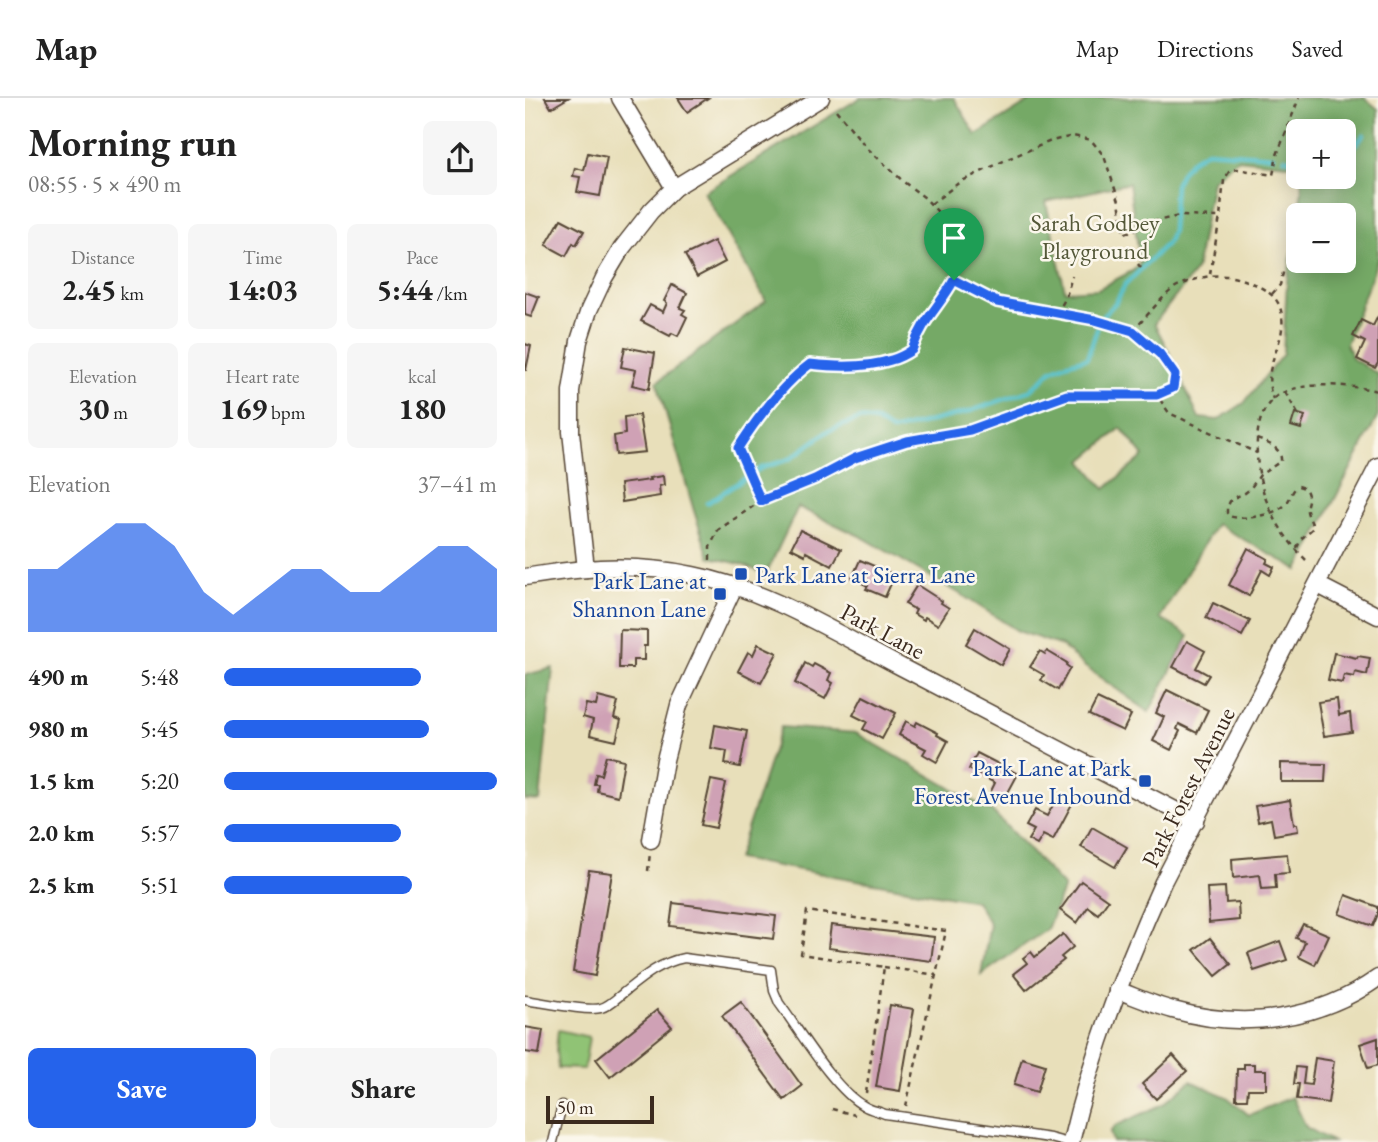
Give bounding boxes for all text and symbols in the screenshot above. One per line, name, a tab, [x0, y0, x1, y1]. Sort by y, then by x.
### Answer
text: Map	[35, 27, 97, 70]
text: Map	[1076, 33, 1119, 64]
text: Directions	[1157, 33, 1254, 64]
text: Saved	[1292, 33, 1343, 64]
text: Morning run	[28, 118, 237, 167]
map controls	[1286, 119, 1356, 273]
button: +	[1286, 119, 1356, 189]
button: share	[423, 121, 497, 195]
text: 08:55 · 5 × 490 m	[28, 169, 181, 199]
button: −	[1286, 203, 1356, 273]
park label: Sarah Godbey Playground	[1030, 207, 1160, 266]
pin	[924, 208, 984, 280]
icon: arrive	[935, 219, 973, 257]
text: Distance	[71, 245, 135, 270]
text: Time	[243, 245, 282, 270]
text: Pace	[406, 245, 438, 270]
text: 2.45	[62, 270, 117, 309]
text: 14:03	[227, 270, 298, 309]
text: 5:44	[377, 270, 433, 309]
text: km	[117, 281, 144, 306]
text: /km	[433, 281, 468, 306]
text: Elevation	[69, 364, 137, 389]
text: Heart rate	[226, 364, 299, 389]
text: kcal	[408, 364, 436, 389]
text: 30	[78, 389, 109, 428]
text: 169	[220, 389, 267, 428]
text: 180	[398, 389, 446, 428]
text: m	[109, 400, 128, 425]
text: bpm	[267, 400, 305, 425]
text: Elevation	[28, 469, 111, 499]
text: 37–41 m	[418, 469, 497, 499]
place label: Park Lane at Sierra Lane	[755, 559, 975, 590]
place label: Park Lane at Shannon Lane	[573, 565, 706, 624]
marker: Park Lane at Sierra Lane	[733, 566, 749, 582]
marker: Park Lane at Shannon Lane	[712, 586, 728, 602]
street label: Park Lane	[835, 596, 931, 666]
text: 490 m	[28, 662, 89, 692]
text: 5:48	[140, 662, 179, 692]
street label: Park Forest Avenue	[1134, 702, 1242, 872]
text: 980 m	[28, 714, 89, 744]
text: 5:45	[140, 714, 179, 744]
place label: Park Lane at Park Forest Avenue Inbound	[914, 752, 1132, 811]
text: 1.5 km	[28, 766, 95, 796]
text: 5:20	[140, 766, 179, 796]
marker: Park Lane at Park Forest Avenue Inbound	[1137, 773, 1153, 789]
text: 2.0 km	[28, 818, 95, 848]
text: 5:57	[140, 818, 179, 848]
text: 2.5 km	[28, 870, 95, 900]
text: 5:51	[140, 870, 179, 900]
button: Save	[28, 1048, 256, 1128]
button: Share	[270, 1048, 497, 1128]
scale bar	[546, 1093, 655, 1125]
text: 50 m	[557, 1095, 594, 1120]

